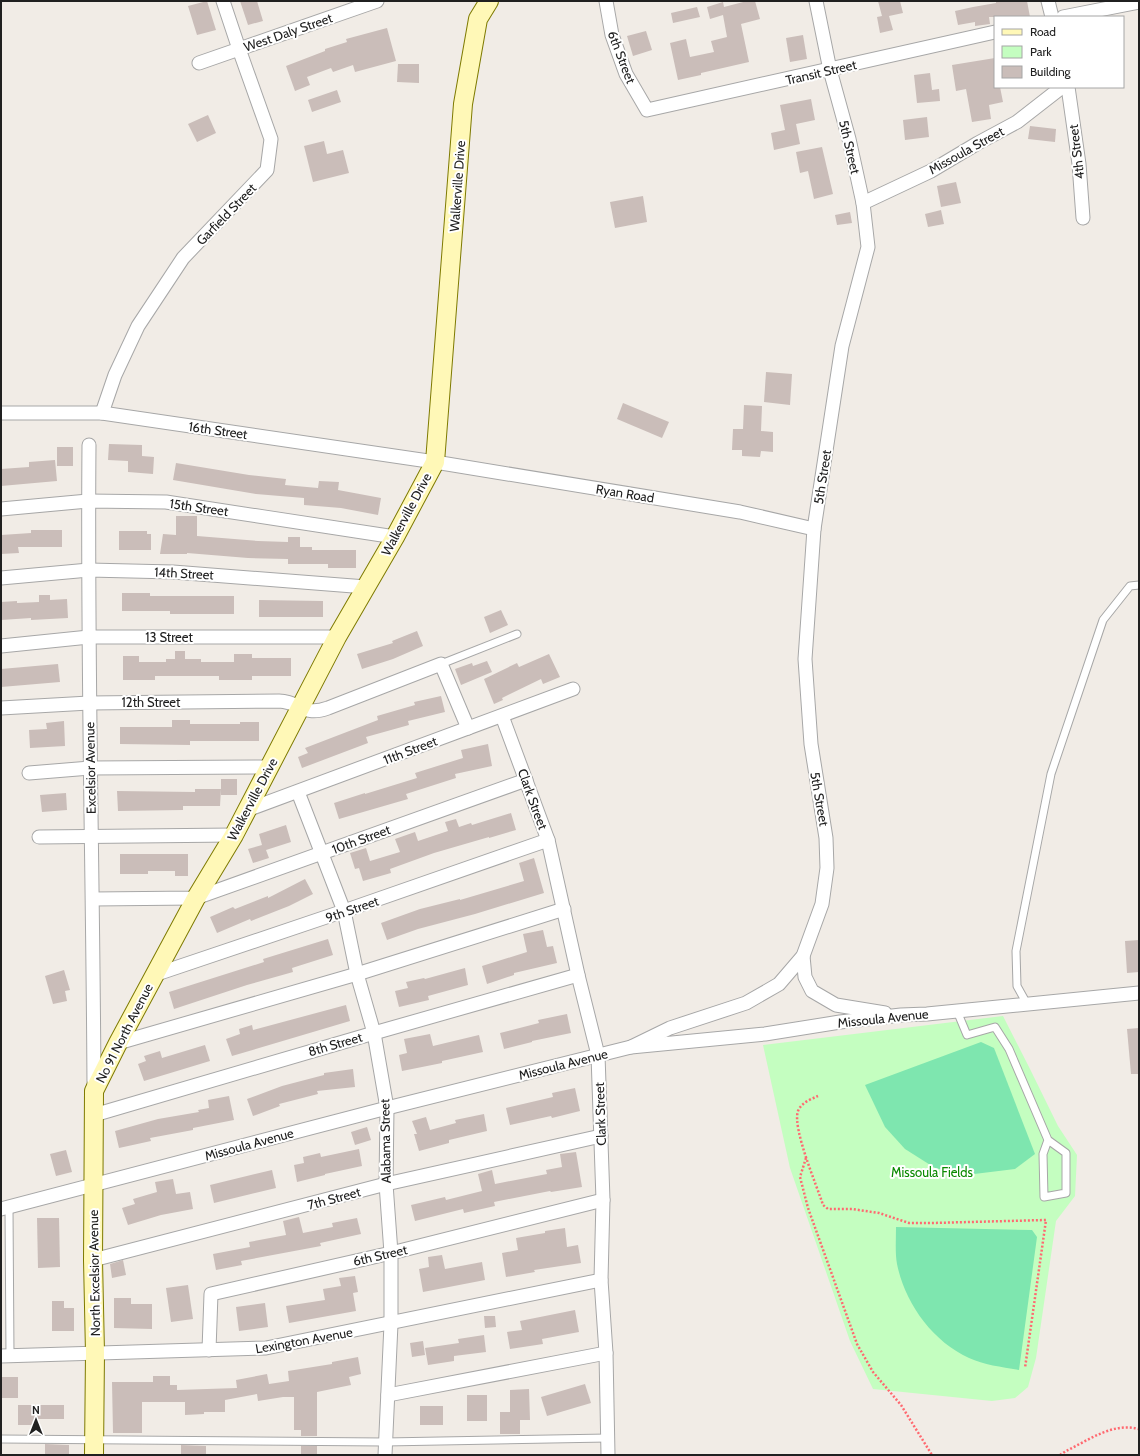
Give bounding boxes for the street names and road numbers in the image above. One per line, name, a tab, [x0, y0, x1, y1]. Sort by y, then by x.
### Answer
street label: West Daly Street	[242, 9, 335, 55]
street label: 6th Street	[605, 28, 640, 86]
street label: Transit Street	[784, 56, 859, 88]
street label: 5th Street	[836, 119, 864, 176]
street label: Missoula Street	[926, 122, 1007, 177]
street label: 4th Street	[1065, 123, 1087, 180]
street label: Walkerville Drive	[446, 140, 468, 232]
street label: Garfield Street	[193, 179, 260, 248]
street label: 16th Street	[187, 418, 249, 442]
street label: 5th Street	[810, 448, 834, 505]
street label: Walkerville Drive	[377, 470, 435, 558]
street label: Ryan Road	[595, 480, 655, 506]
street label: 15th Street	[169, 495, 230, 519]
street label: 14th Street	[154, 563, 215, 583]
street label: 13 Street	[145, 629, 193, 645]
street label: 12th Street	[122, 694, 181, 710]
street label: Excelsior Avenue	[81, 721, 99, 814]
street label: 11th Street	[381, 732, 440, 768]
street label: Walkerville Drive	[223, 755, 281, 843]
street label: Clark Street	[515, 766, 552, 832]
street label: 5th Street	[807, 771, 833, 828]
street label: 10th Street	[330, 821, 393, 857]
street label: 9th Street	[323, 892, 381, 926]
street label: No 91 North Avenue	[92, 980, 156, 1085]
street label: Missoula Avenue	[837, 1005, 930, 1031]
street label: 8th Street	[306, 1028, 365, 1059]
street label: Missoula Avenue	[517, 1045, 610, 1083]
street label: Clark Street	[591, 1081, 609, 1146]
street label: Alabama Street	[376, 1098, 394, 1183]
street label: Missoula Avenue	[203, 1124, 296, 1164]
street label: 7th Street	[306, 1183, 363, 1213]
street label: North Excelsior Avenue	[85, 1209, 103, 1337]
street label: 6th Street	[351, 1241, 409, 1269]
street label: Lexington Avenue	[254, 1324, 354, 1356]

